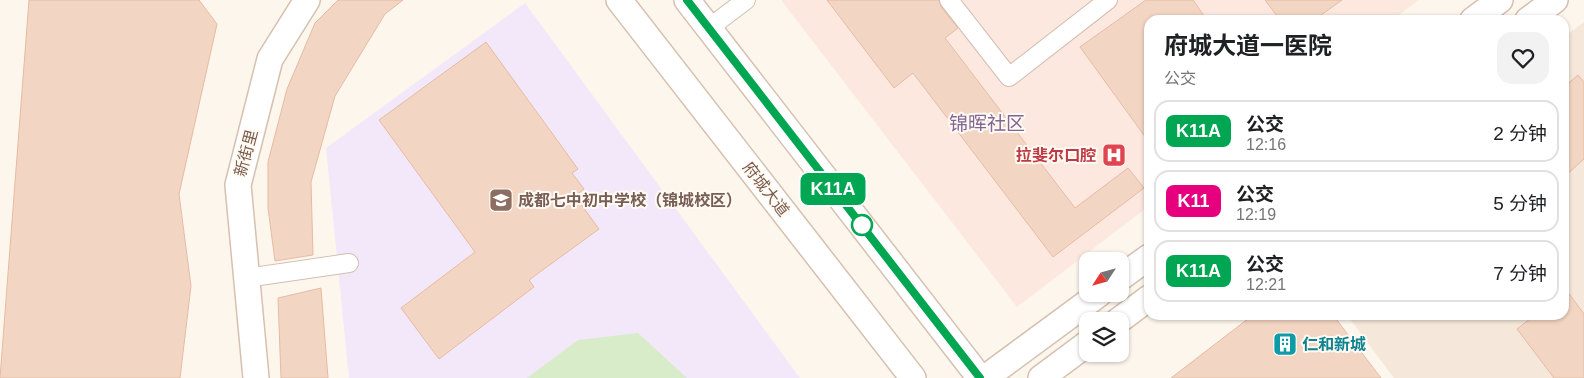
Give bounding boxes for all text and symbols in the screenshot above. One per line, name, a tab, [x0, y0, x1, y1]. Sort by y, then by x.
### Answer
text: 府城大道一医院	[1164, 32, 1332, 59]
button: heart	[1497, 32, 1549, 84]
text: 公交	[1164, 70, 1196, 87]
district label: 锦晖社区	[949, 113, 1025, 134]
text: 公交	[1246, 114, 1284, 135]
text: K11A	[1176, 121, 1221, 141]
text: 2 分钟	[1493, 123, 1547, 144]
street label: 新街里	[232, 128, 260, 178]
text: 12:16	[1246, 136, 1286, 153]
hospital icon: 拉斐尔口腔	[1101, 142, 1127, 168]
place label: 拉斐尔口腔	[1016, 146, 1096, 164]
street label: 府城大道	[740, 159, 792, 219]
line badge: K11A	[798, 173, 868, 205]
text: K11A	[810, 179, 856, 199]
text: 公交	[1236, 184, 1274, 205]
school or university icon: 成都七中初中学校（锦城校区）	[488, 187, 514, 213]
place label: 成都七中初中学校（锦城校区）	[518, 191, 742, 209]
text: K11	[1177, 191, 1210, 211]
text: 5 分钟	[1493, 193, 1547, 214]
text: 12:19	[1236, 206, 1276, 223]
unlabelled marker	[851, 214, 873, 236]
north arrow	[1079, 252, 1129, 302]
map controls	[1079, 252, 1129, 362]
text: 公交	[1246, 254, 1284, 275]
text: K11A	[1176, 261, 1221, 281]
text: 7 分钟	[1493, 263, 1547, 284]
text: 12:21	[1246, 276, 1286, 293]
button: layers	[1079, 312, 1129, 362]
building icon: 仁和新城	[1272, 331, 1298, 357]
place label: 仁和新城	[1302, 335, 1366, 353]

